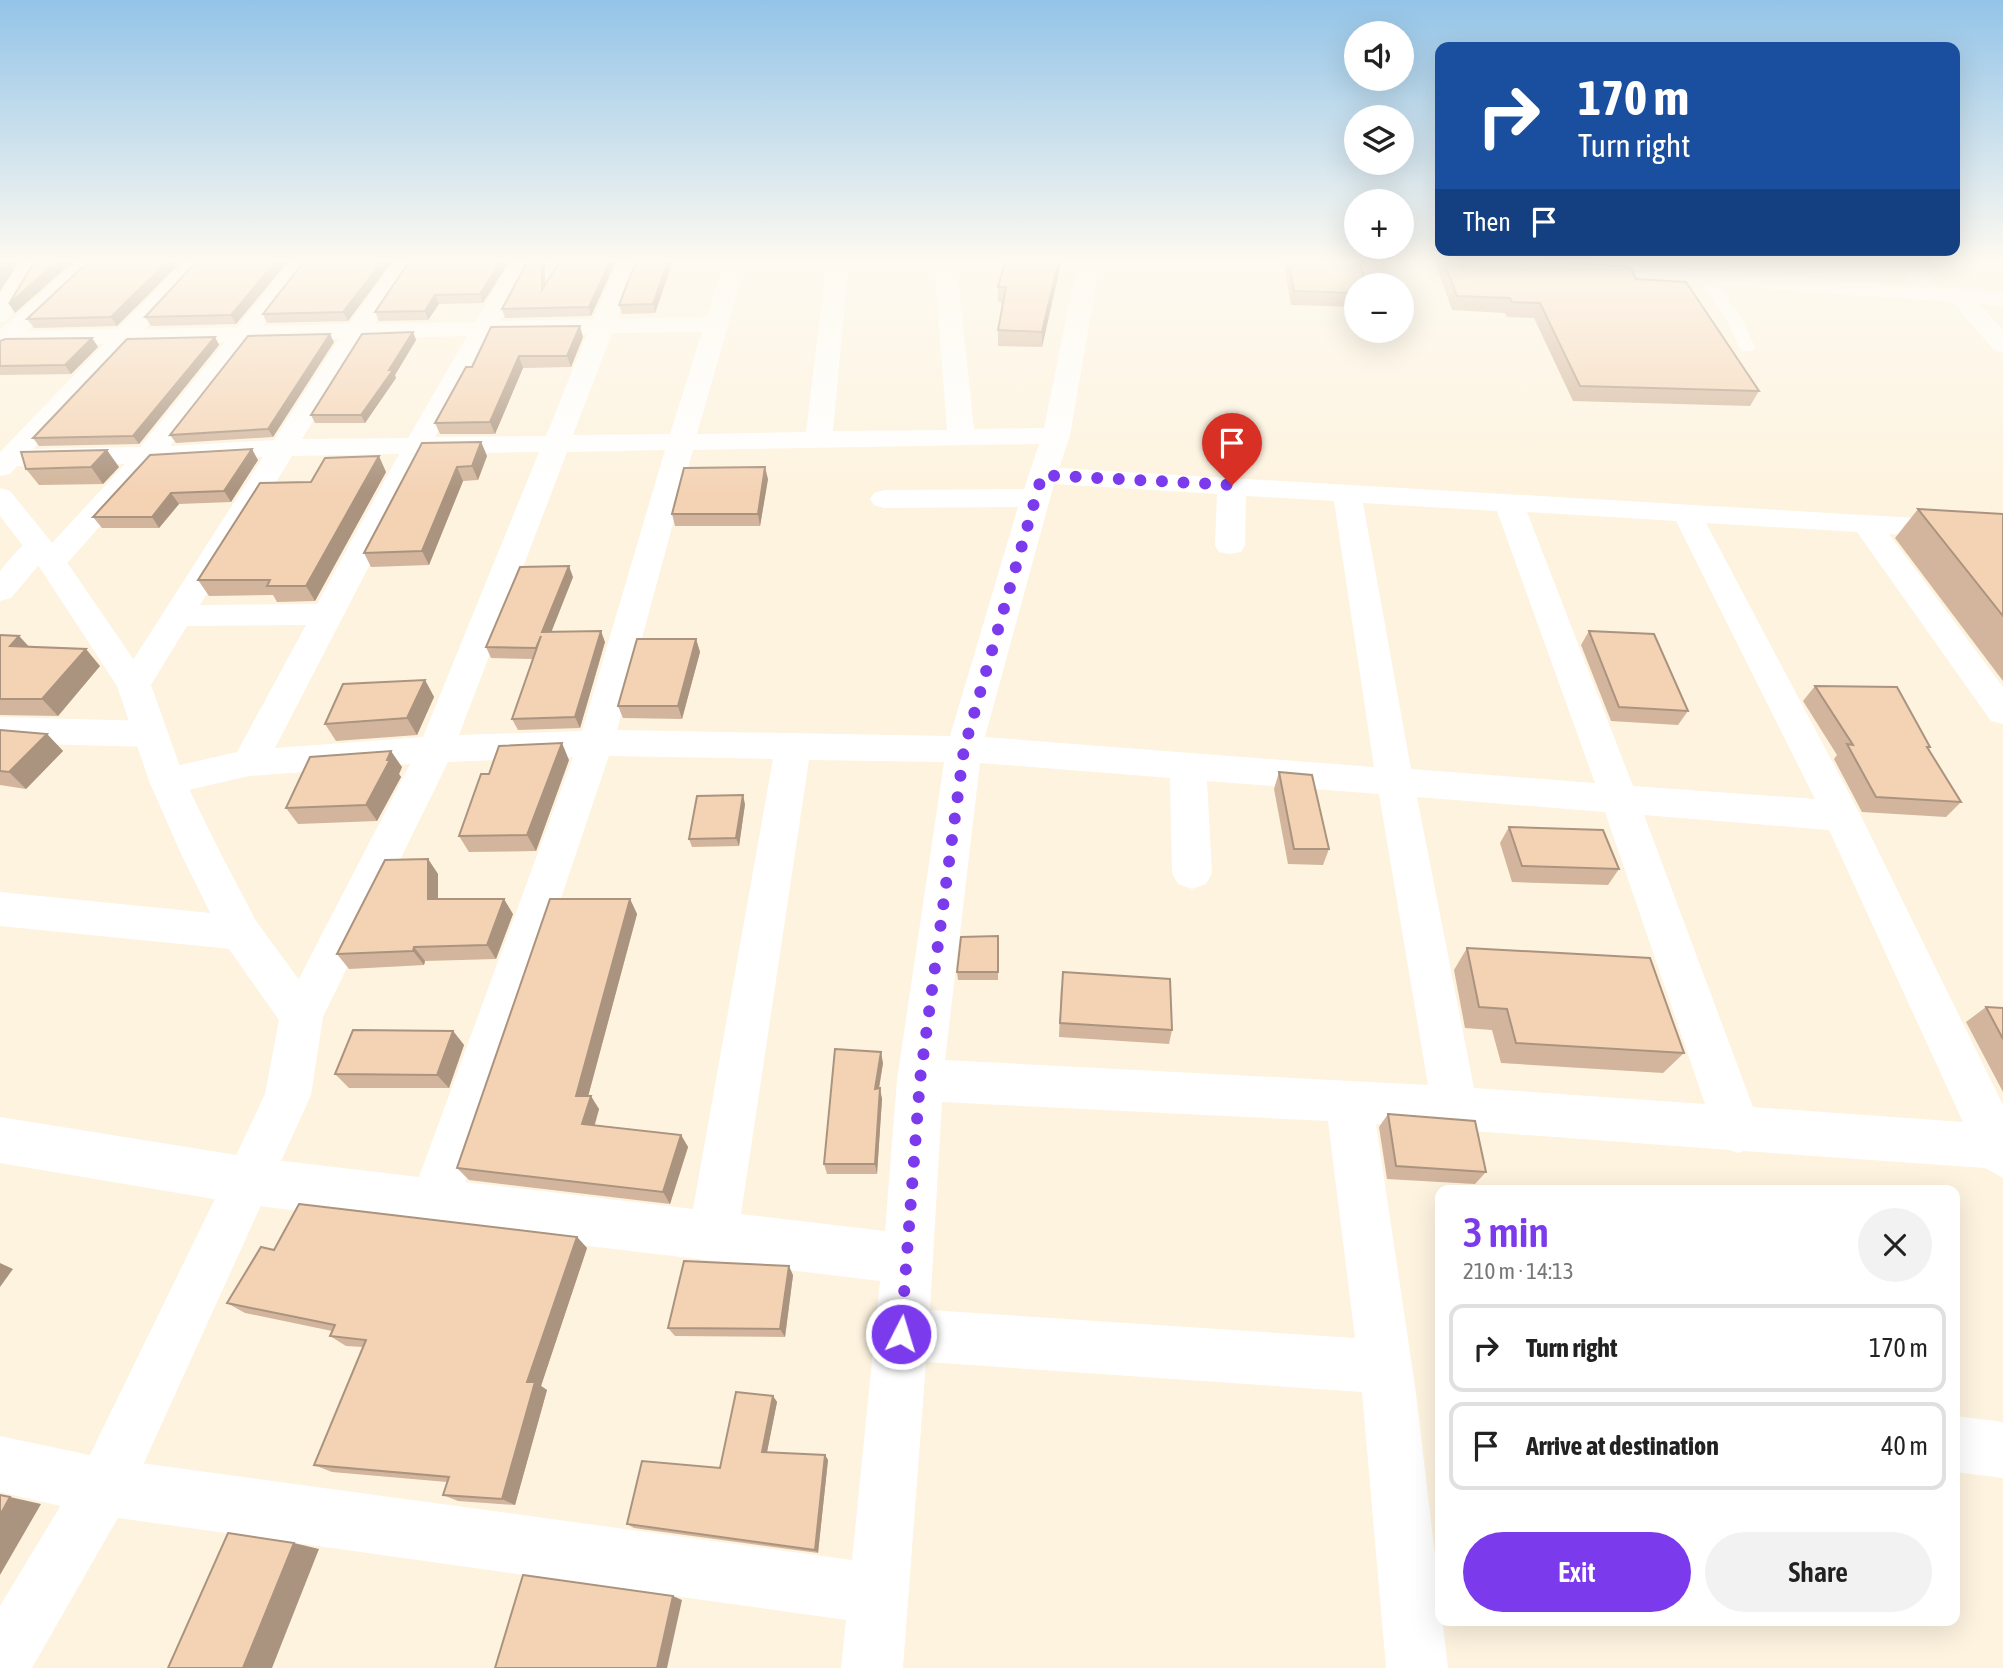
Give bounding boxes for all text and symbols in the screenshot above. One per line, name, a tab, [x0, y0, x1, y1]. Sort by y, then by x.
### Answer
map controls	[1344, 21, 1414, 343]
button: sound	[1344, 21, 1414, 91]
text: 170 m	[1578, 69, 1689, 125]
icon: right	[1463, 70, 1554, 161]
button: layers	[1344, 105, 1414, 175]
text: Turn right	[1578, 127, 1691, 164]
button: +	[1344, 189, 1414, 259]
icon: arrive	[1525, 203, 1563, 241]
text: Then	[1463, 207, 1511, 237]
button: −	[1344, 273, 1414, 343]
pin	[1202, 413, 1262, 485]
icon: arrive	[1213, 424, 1251, 462]
text: 3 min	[1463, 1208, 1549, 1256]
button: close	[1858, 1208, 1932, 1282]
text: 210 m · 14:13	[1463, 1258, 1574, 1284]
position arrow	[864, 1297, 938, 1371]
icon: right	[1467, 1329, 1505, 1367]
text: Turn right	[1526, 1333, 1617, 1363]
text: 170 m	[1869, 1333, 1928, 1363]
icon: arrive	[1467, 1427, 1505, 1465]
text: Arrive at destination	[1526, 1431, 1719, 1461]
text: 40 m	[1881, 1431, 1928, 1461]
button: Exit	[1463, 1532, 1691, 1612]
button: Share	[1705, 1532, 1932, 1612]

